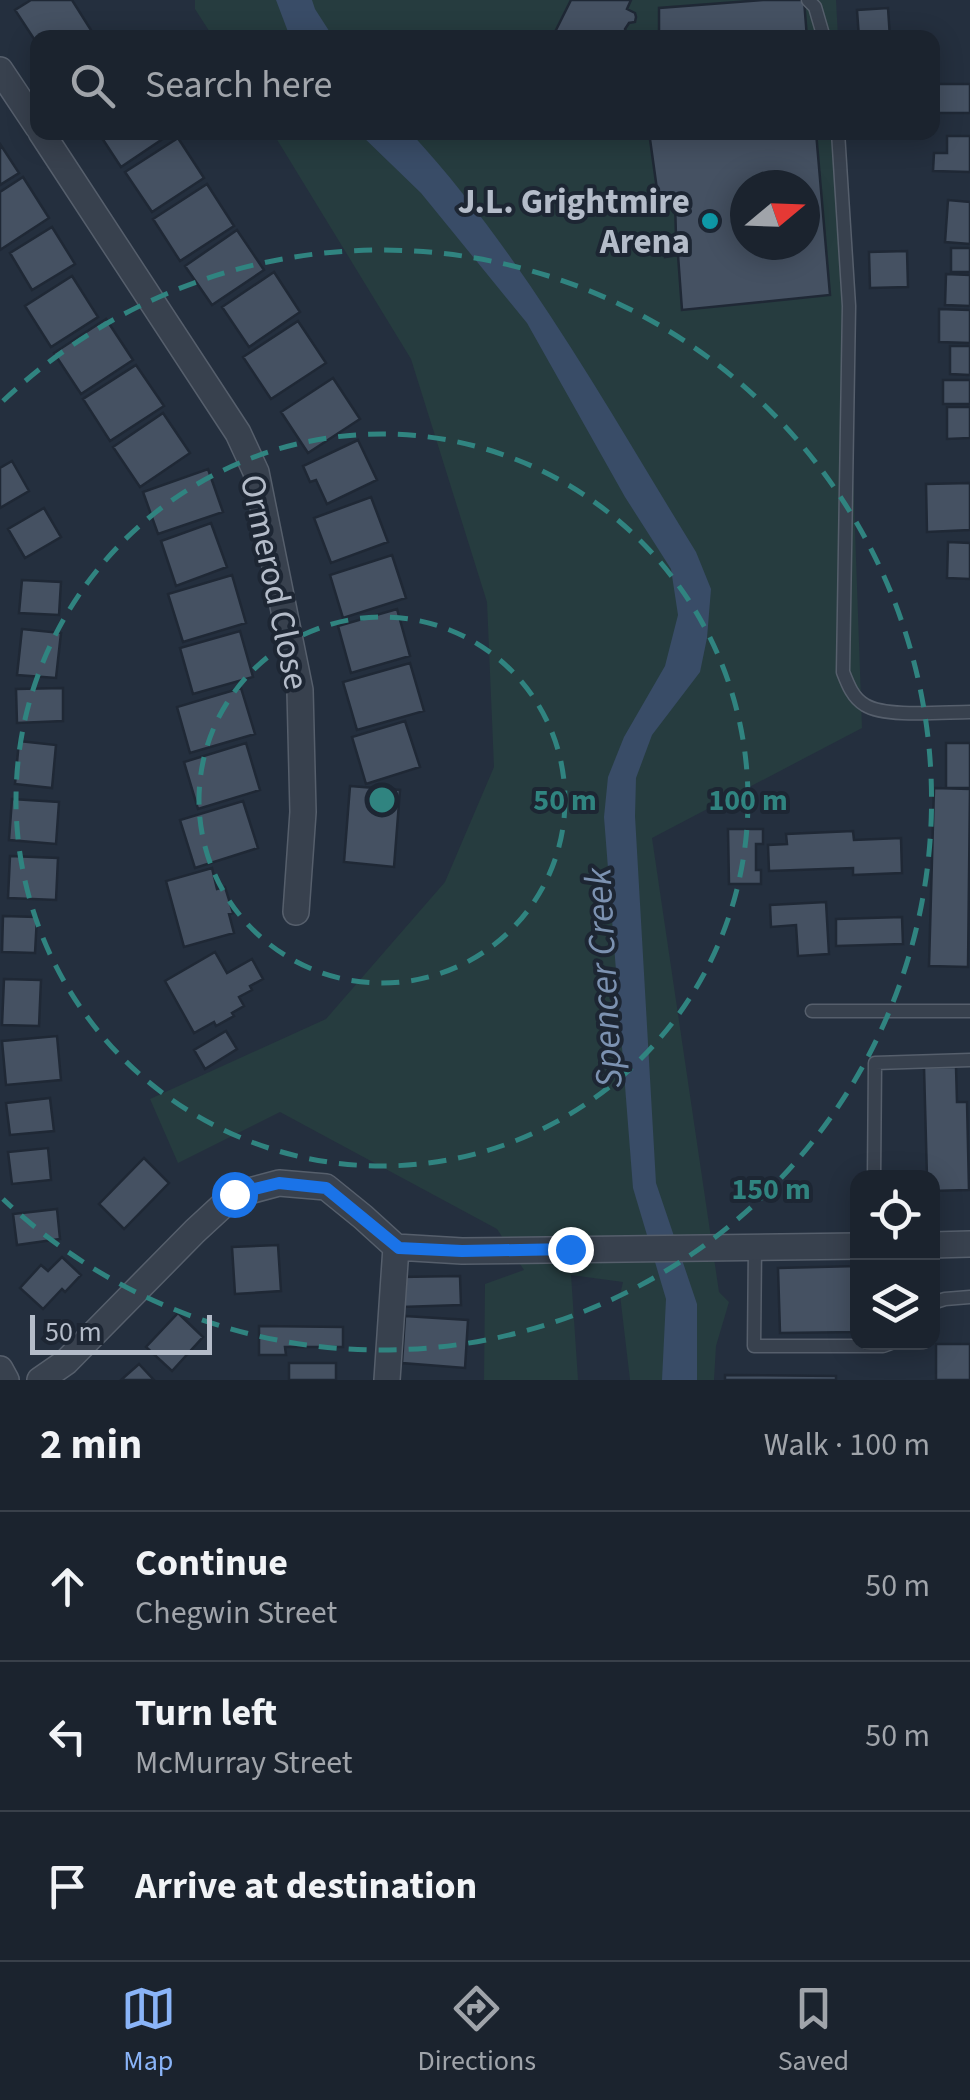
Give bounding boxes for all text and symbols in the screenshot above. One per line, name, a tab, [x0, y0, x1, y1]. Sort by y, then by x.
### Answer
search box	[30, 30, 940, 140]
icon: search	[65, 58, 120, 113]
text: Search here	[145, 58, 332, 112]
north arrow	[730, 170, 820, 260]
place label: J.L. Grightmire Arena	[458, 177, 690, 267]
marker: J.L. Grightmire Arena	[699, 210, 721, 232]
street label: Ormerod Close	[227, 470, 321, 694]
text: 50 m	[533, 779, 597, 822]
text: 100 m	[708, 779, 788, 822]
centre of rings	[364, 782, 400, 818]
water label: Spencer Creek	[571, 865, 637, 1090]
text: 150 m	[731, 1168, 811, 1211]
map controls	[850, 1170, 940, 1350]
button: locate	[850, 1170, 940, 1260]
route start	[212, 1172, 258, 1218]
route end	[548, 1227, 594, 1273]
button: layers	[850, 1260, 940, 1350]
scale bar	[30, 1310, 212, 1354]
text: 50 m	[45, 1312, 102, 1352]
text: 2 min	[40, 1415, 142, 1475]
text: Walk · 100 m	[764, 1422, 930, 1468]
text: Continue	[135, 1536, 288, 1590]
icon: ahead	[40, 1559, 95, 1614]
text: 50 m	[865, 1563, 930, 1609]
text: Chegwin Street	[135, 1590, 337, 1636]
text: Turn left	[135, 1686, 277, 1740]
icon: left	[40, 1709, 95, 1764]
text: 50 m	[865, 1713, 930, 1759]
text: McMurray Street	[135, 1740, 353, 1786]
icon: arrive	[40, 1859, 95, 1914]
text: Arrive at destination	[135, 1859, 477, 1913]
tab: Map	[121, 1981, 176, 2081]
tab: Directions	[418, 1981, 536, 2081]
tab: Saved	[778, 1981, 849, 2081]

